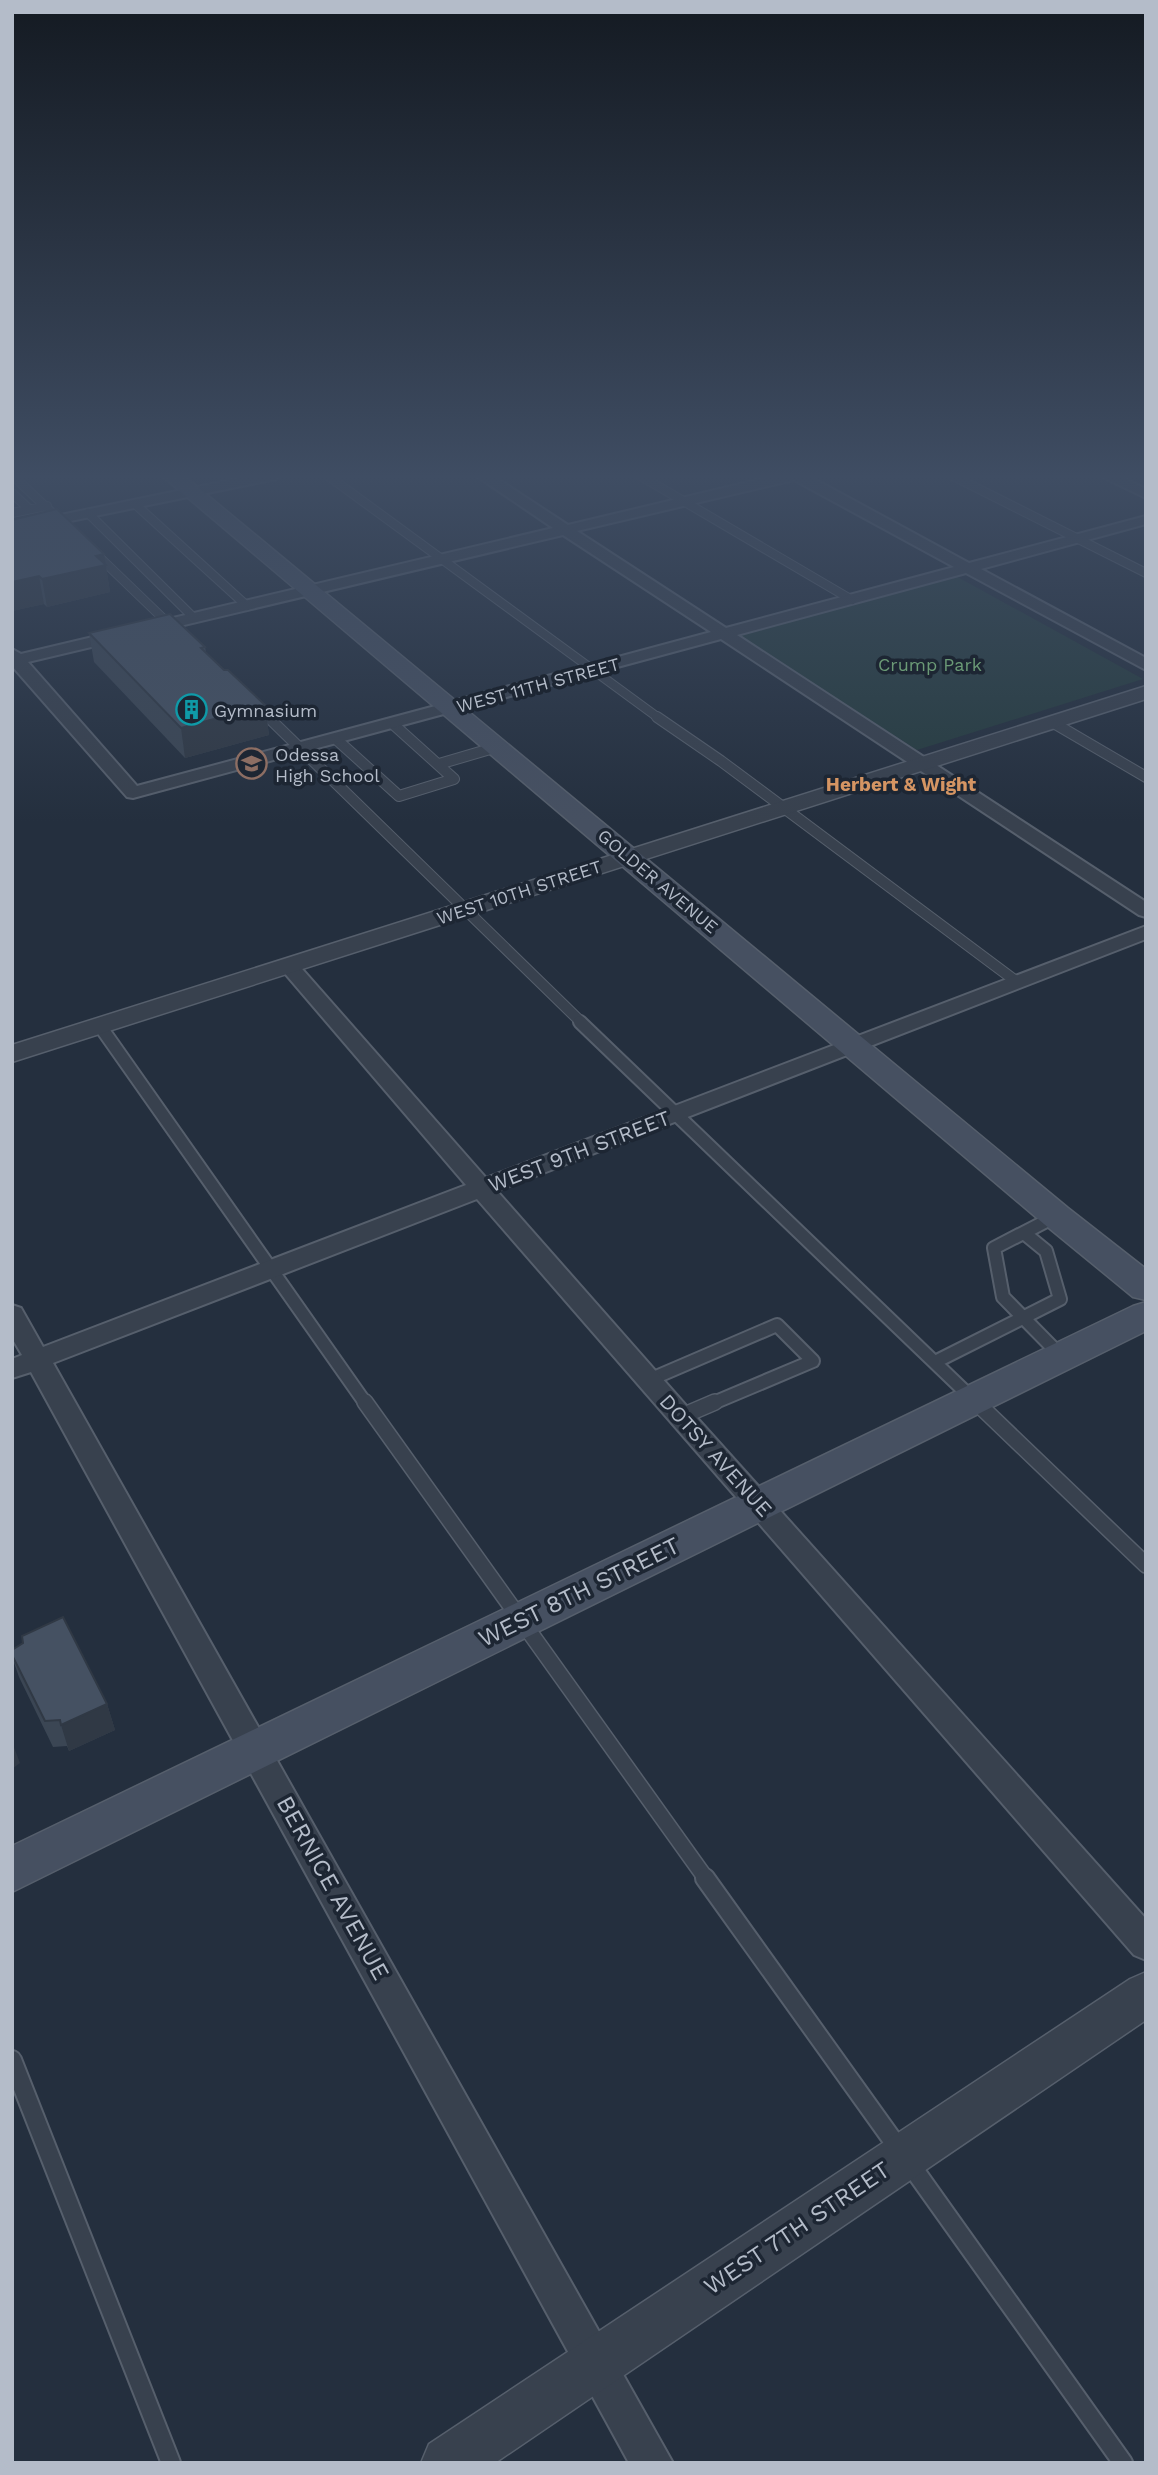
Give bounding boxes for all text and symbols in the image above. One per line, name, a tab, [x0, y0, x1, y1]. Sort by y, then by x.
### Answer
street label: WEST 11TH STREET	[454, 653, 622, 717]
park label: Crump Park	[878, 654, 982, 675]
building icon: Gymnasium	[174, 693, 208, 727]
place label: Gymnasium	[214, 700, 317, 721]
place label: Odessa High School	[275, 744, 380, 786]
school or university icon: Odessa High School	[235, 747, 269, 781]
district label: Herbert & Wight	[826, 773, 977, 796]
street label: GOLDER AVENUE	[594, 825, 722, 937]
street label: WEST 10TH STREET	[434, 855, 604, 929]
street label: WEST 9TH STREET	[485, 1105, 674, 1197]
street label: DOTSY AVENUE	[654, 1389, 778, 1521]
street label: WEST 8TH STREET	[474, 1531, 684, 1653]
street label: BERNICE AVENUE	[271, 1791, 395, 1985]
street label: WEST 7TH STREET	[699, 2155, 895, 2301]

